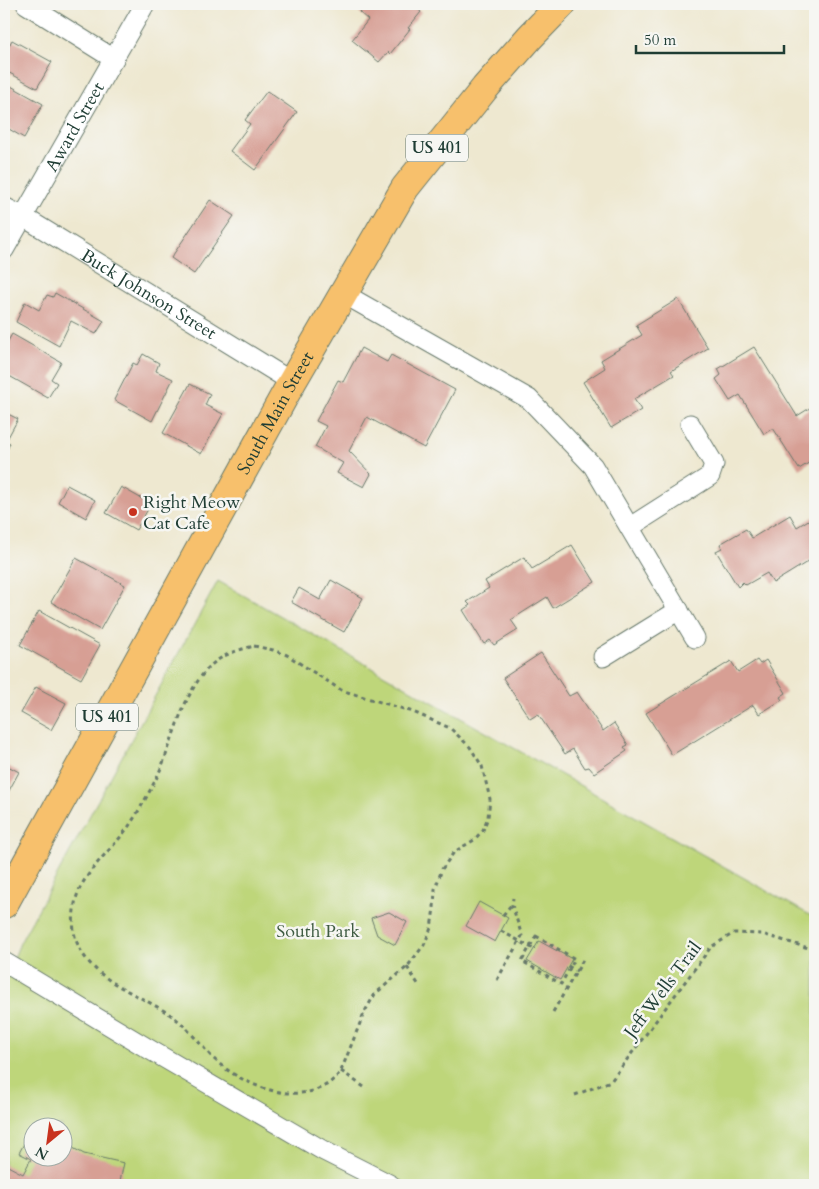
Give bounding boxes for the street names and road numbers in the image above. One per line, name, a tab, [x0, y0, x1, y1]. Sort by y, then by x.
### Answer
street label: Award Street	[39, 77, 110, 176]
road number: US 401	[406, 134, 468, 162]
street label: Buck Johnson Street	[76, 243, 222, 345]
street label: South Main Street	[231, 347, 320, 479]
road number: US 401	[76, 704, 138, 730]
street label: Jeff Wells Trail	[617, 936, 708, 1046]

